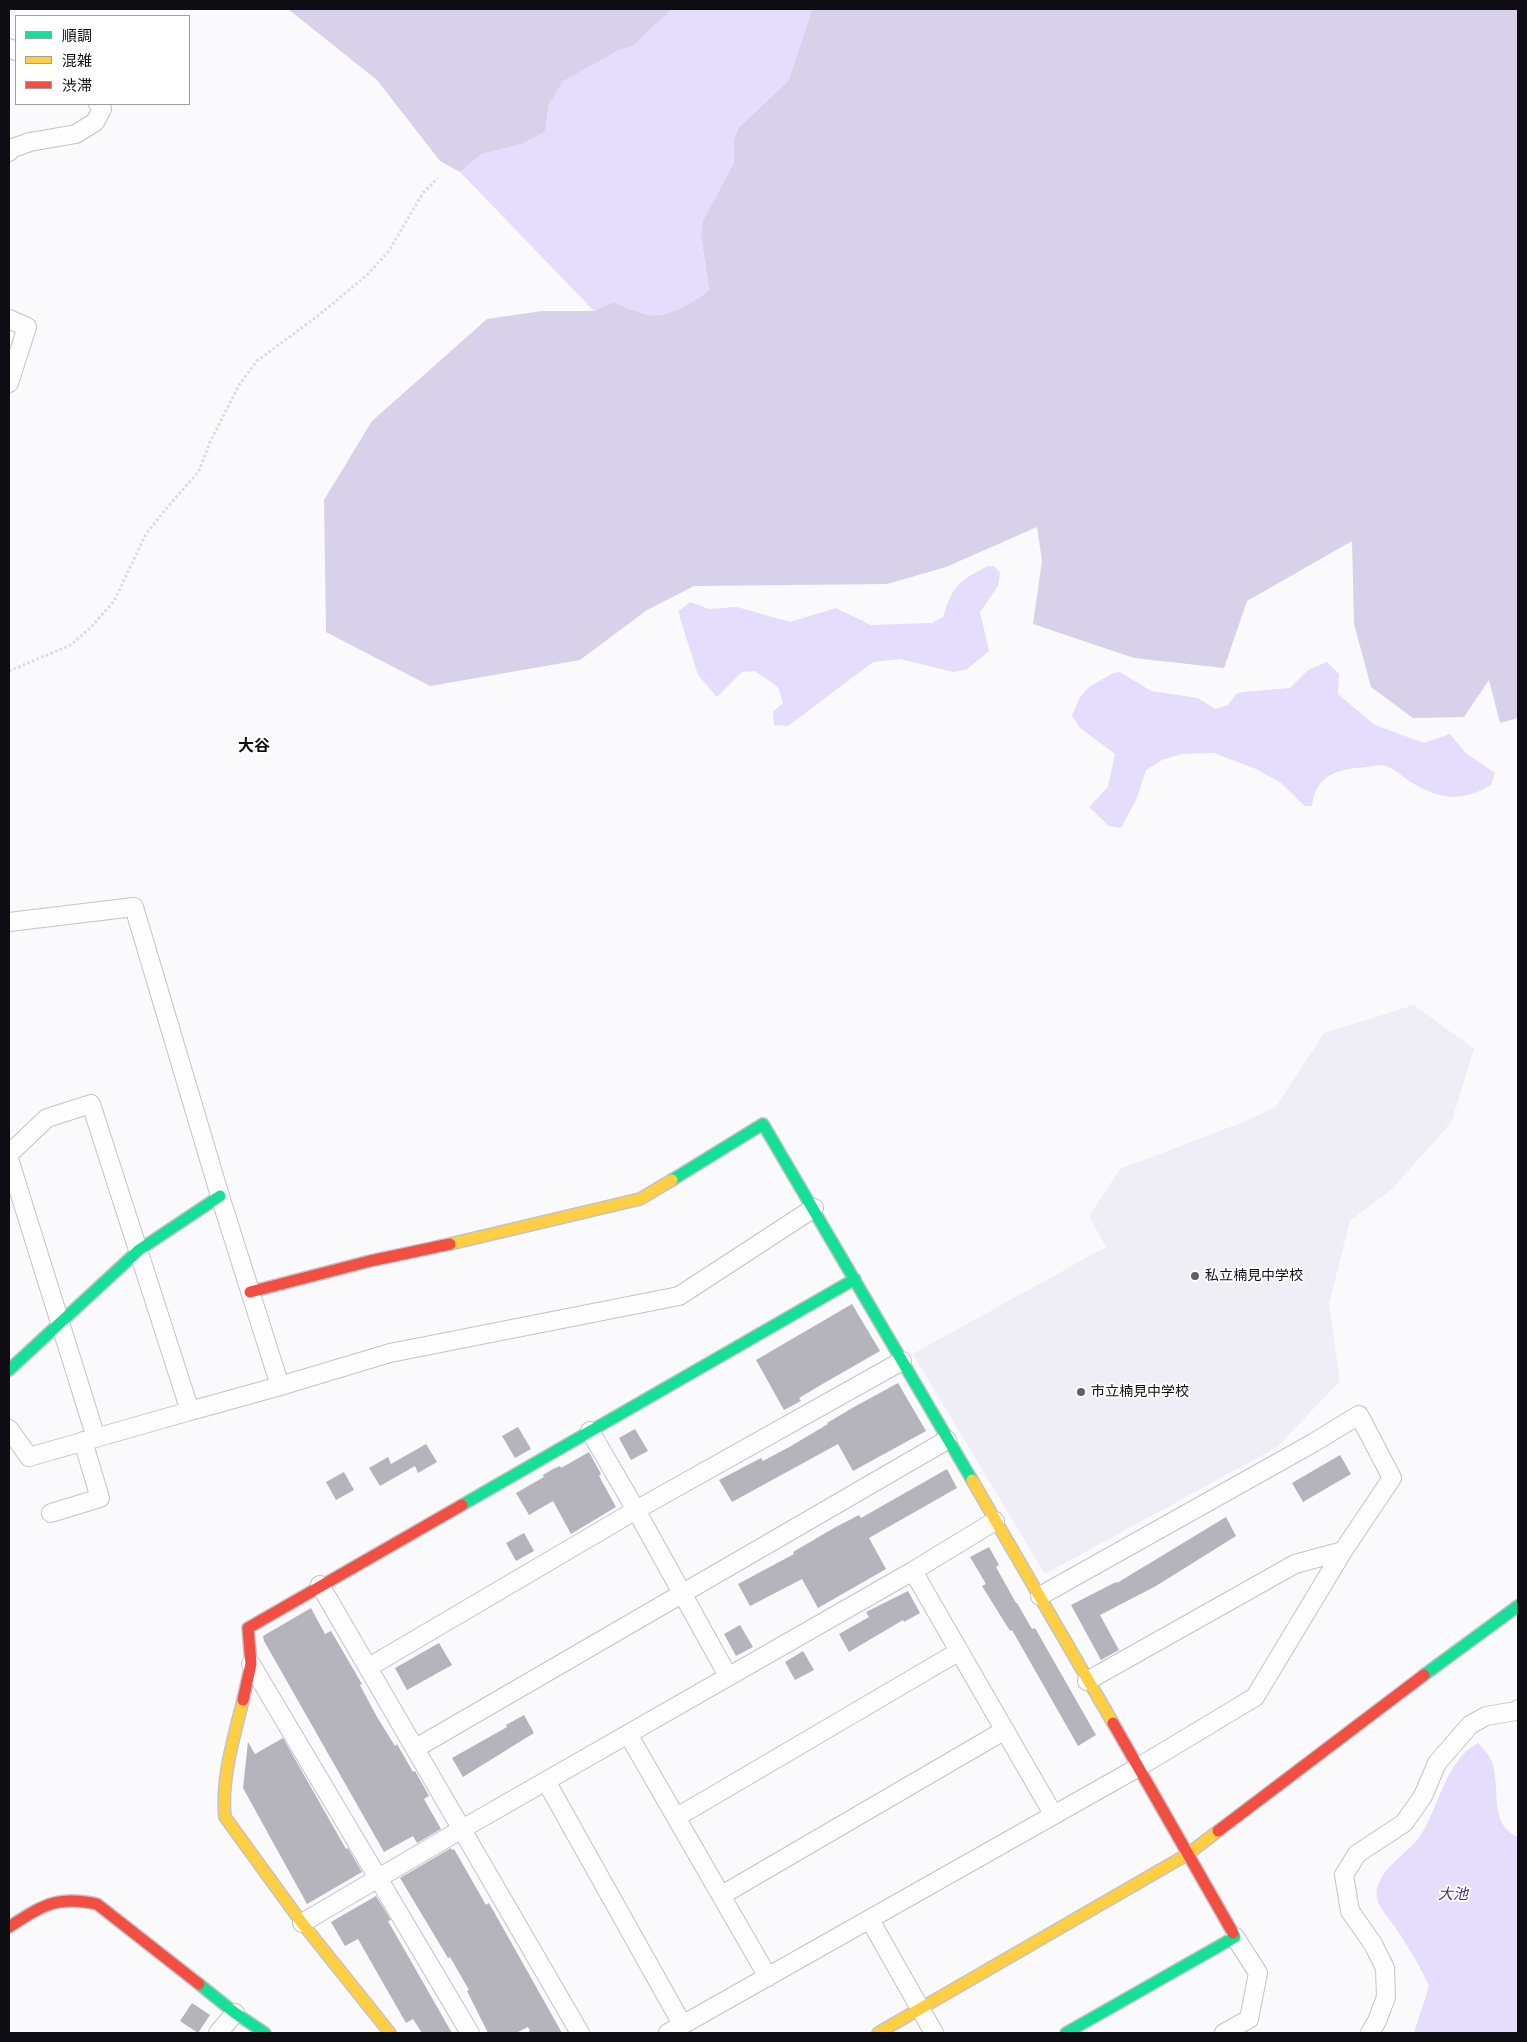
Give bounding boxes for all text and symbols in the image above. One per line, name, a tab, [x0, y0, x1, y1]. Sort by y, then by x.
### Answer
legend	[15, 15, 190, 105]
text: 順調	[62, 23, 92, 46]
text: 混雑	[62, 48, 92, 71]
text: 渋滞	[62, 73, 92, 96]
district label: 大谷	[238, 736, 270, 756]
place label: 私立楠見中学校	[1205, 1268, 1303, 1284]
marker: 私立楠見中学校	[1189, 1270, 1201, 1282]
place label: 市立楠見中学校	[1091, 1384, 1189, 1400]
marker: 市立楠見中学校	[1075, 1386, 1087, 1398]
water label: 大池	[1438, 1886, 1468, 1904]

